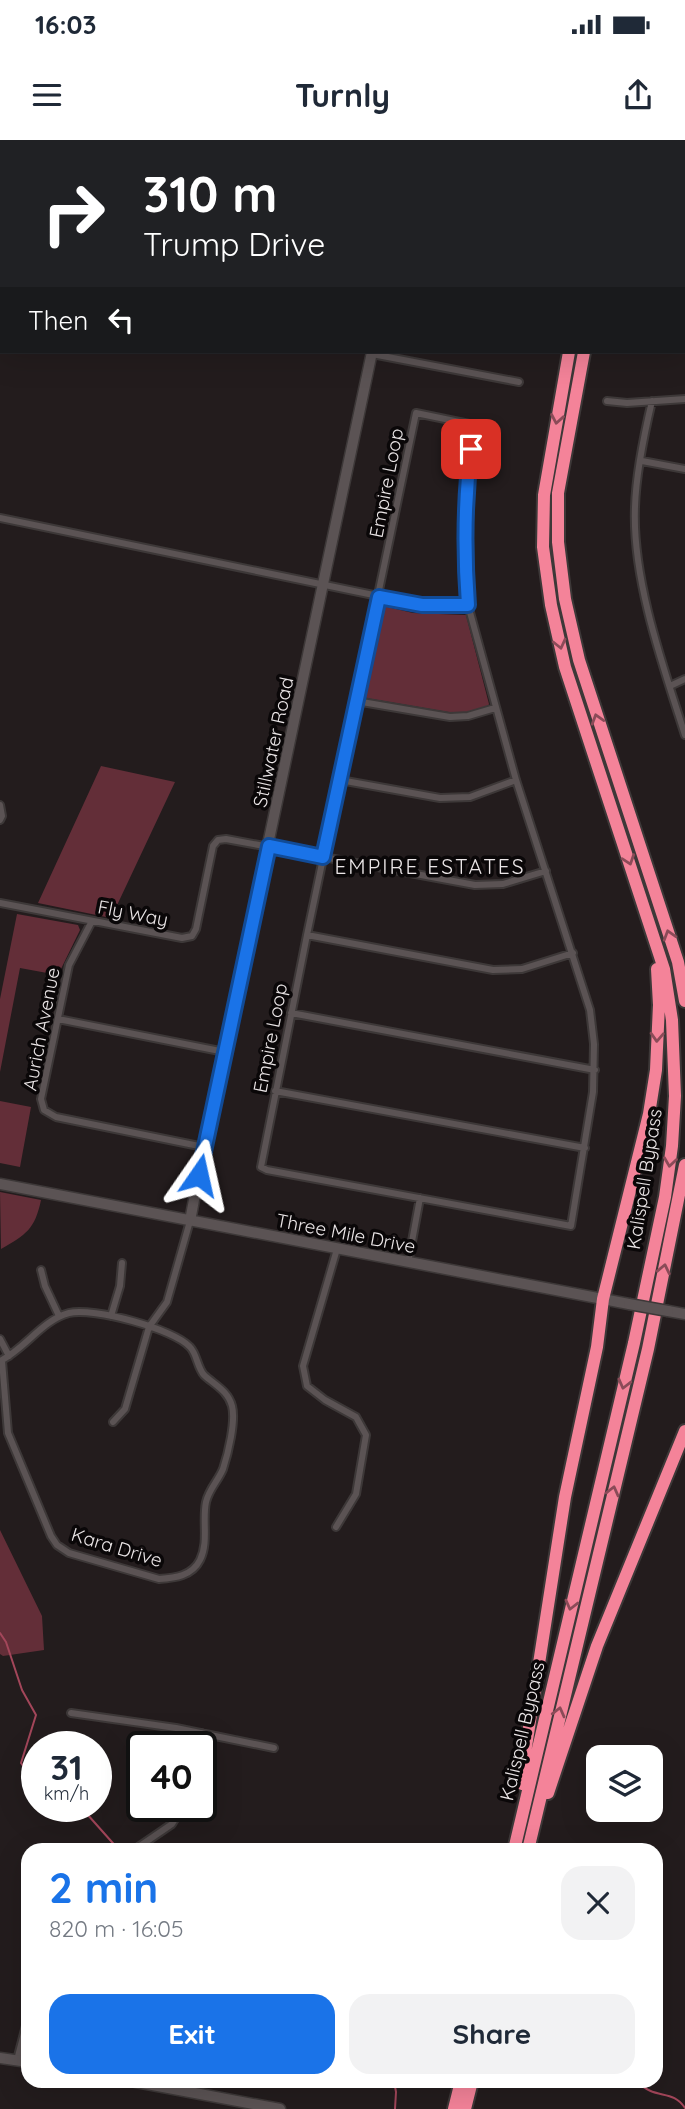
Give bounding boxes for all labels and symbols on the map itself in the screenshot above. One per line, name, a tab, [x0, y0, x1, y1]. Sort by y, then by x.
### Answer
one-way arrow	[550, 413, 565, 425]
pin	[441, 419, 501, 479]
street label: Empire Loop	[364, 426, 408, 540]
one-way arrow	[551, 638, 566, 650]
street label: Stillwater Road	[248, 675, 298, 809]
one-way arrow	[591, 713, 606, 725]
district label: EMPIRE ESTATES	[334, 853, 526, 879]
one-way arrow	[621, 854, 635, 866]
street label: Fly Way	[96, 894, 170, 932]
one-way arrow	[663, 929, 678, 941]
street label: Aurich Avenue	[17, 965, 65, 1093]
street label: Empire Loop	[248, 981, 292, 1095]
one-way arrow	[650, 1032, 665, 1043]
street label: Kalispell Bypass	[621, 1107, 667, 1251]
position arrow	[162, 1138, 236, 1212]
one-way arrow	[663, 1156, 678, 1167]
street label: Three Mile Drive	[274, 1208, 418, 1258]
one-way arrow	[656, 1263, 671, 1275]
one-way arrow	[618, 1378, 632, 1390]
one-way arrow	[605, 1485, 619, 1497]
street label: Kara Drive	[69, 1522, 165, 1572]
one-way arrow	[565, 1599, 579, 1611]
street label: Kalispell Bypass	[494, 1659, 550, 1803]
one-way arrow	[551, 1706, 565, 1718]
speed limit sign: 40	[126, 1731, 217, 1822]

